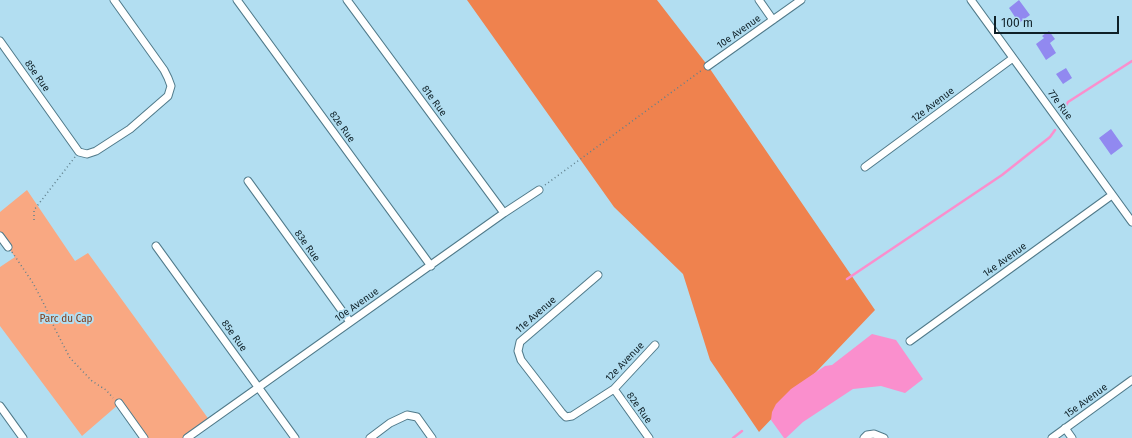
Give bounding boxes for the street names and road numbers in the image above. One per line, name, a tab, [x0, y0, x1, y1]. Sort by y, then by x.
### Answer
street label: 10e Avenue	[715, 12, 763, 52]
street label: 85e Rue	[22, 58, 52, 94]
street label: 81e Rue	[419, 83, 449, 119]
street label: 12e Avenue	[909, 85, 957, 125]
street label: 77e Rue	[1045, 88, 1075, 122]
street label: 82e Rue	[327, 109, 357, 145]
street label: 83e Rue	[292, 228, 322, 264]
street label: 14e Avenue	[981, 240, 1029, 280]
street label: 10e Avenue	[333, 285, 381, 325]
street label: 11e Avenue	[513, 294, 559, 336]
street label: 85e Rue	[219, 318, 249, 354]
street label: 12e Avenue	[603, 340, 647, 384]
street label: 15e Avenue	[1062, 381, 1110, 421]
street label: 82e Rue	[624, 390, 654, 426]

